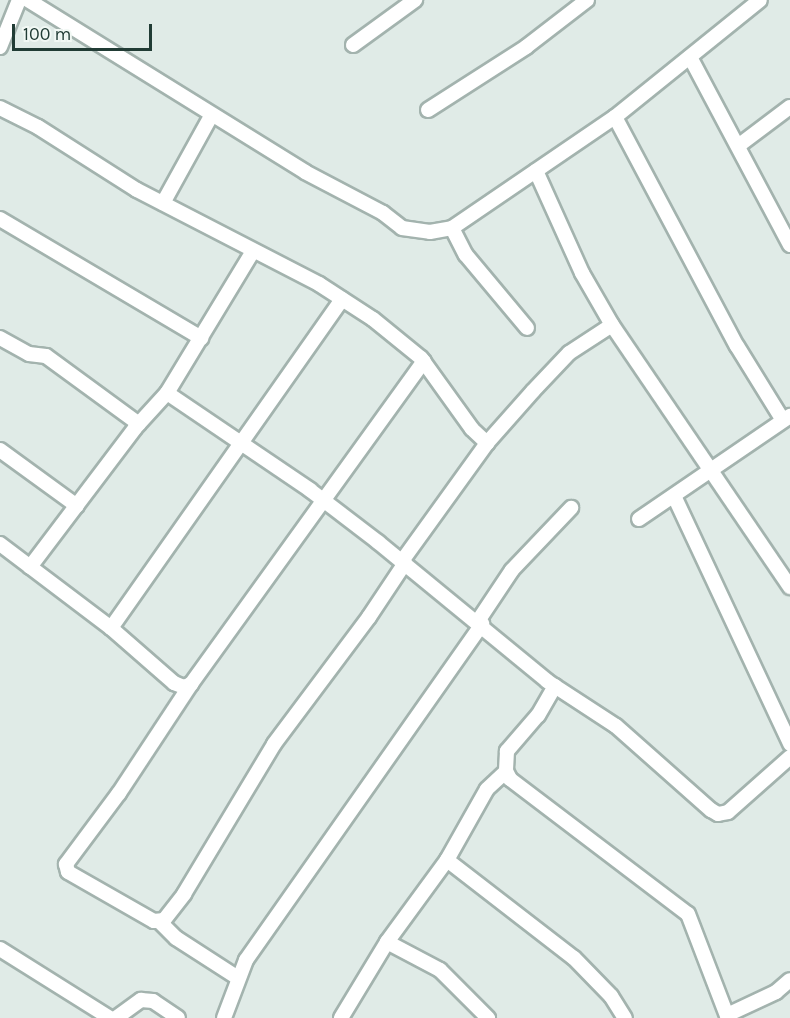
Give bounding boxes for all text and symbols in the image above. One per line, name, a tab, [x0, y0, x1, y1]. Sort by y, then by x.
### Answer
scale bar	[15, 12, 154, 50]
text: 100 m	[23, 23, 71, 45]

